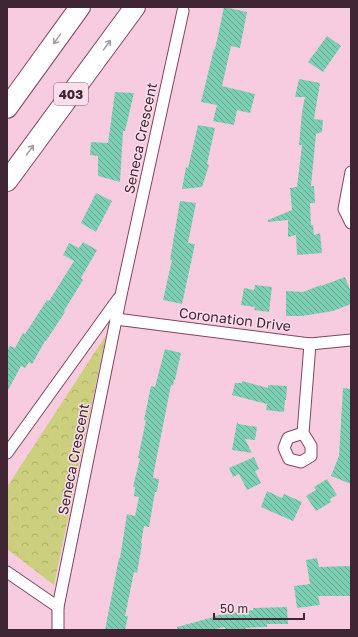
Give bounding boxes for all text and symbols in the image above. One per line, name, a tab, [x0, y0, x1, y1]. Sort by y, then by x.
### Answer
one-way arrow	[53, 33, 62, 44]
one-way arrow	[103, 39, 111, 50]
street label: Seneca Crescent	[120, 81, 160, 195]
road number: 403	[54, 83, 88, 105]
one-way arrow	[26, 144, 34, 155]
street label: Coronation Drive	[178, 304, 292, 334]
street label: Seneca Crescent	[54, 402, 92, 516]
scale bar	[214, 595, 304, 621]
text: 50 m	[220, 601, 248, 616]

